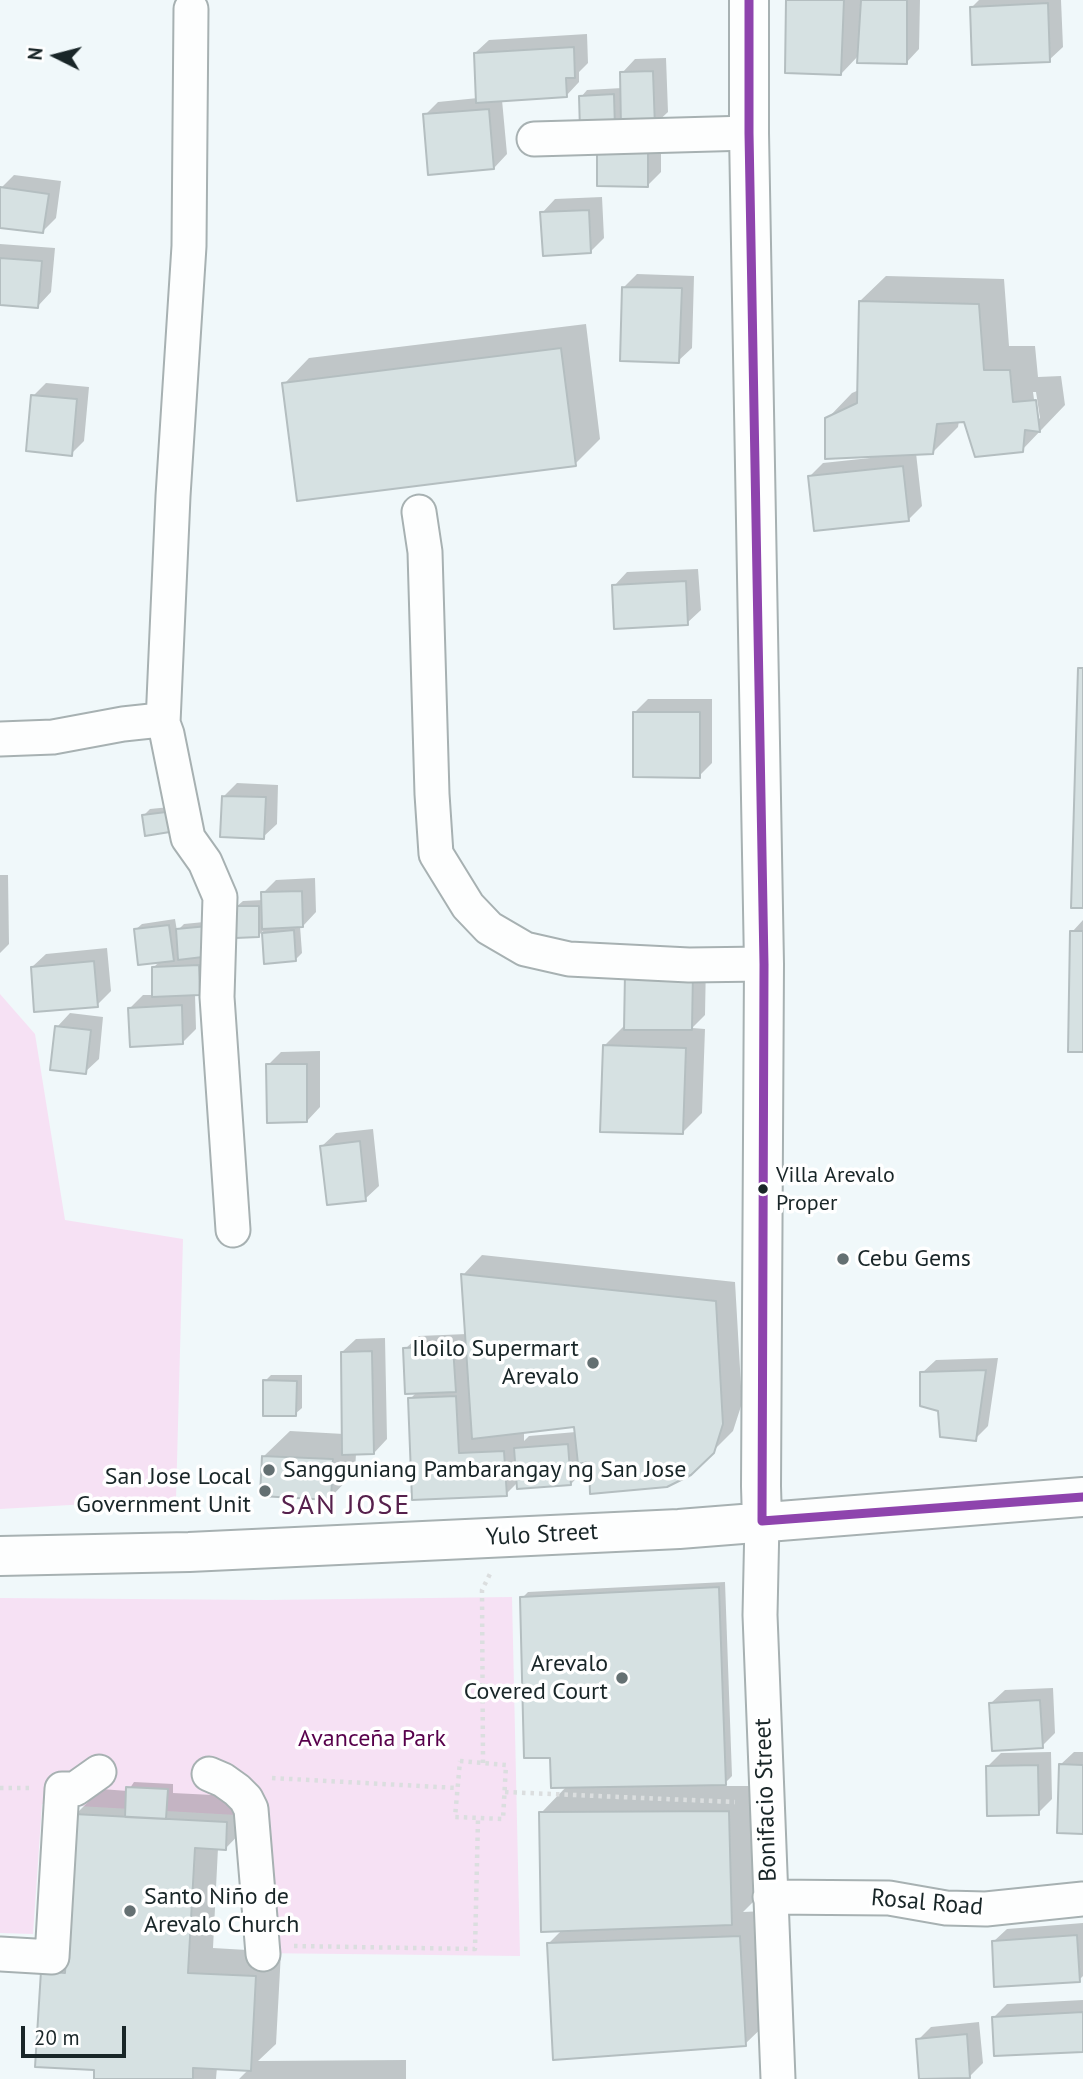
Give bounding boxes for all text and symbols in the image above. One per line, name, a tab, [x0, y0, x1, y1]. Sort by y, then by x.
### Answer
north arrow	[21, 21, 91, 91]
text: N	[23, 46, 48, 61]
place label: Villa Arevalo Proper	[776, 1163, 895, 1214]
marker: Villa Arevalo Proper	[756, 1182, 770, 1196]
place label: Cebu Gems	[857, 1245, 971, 1273]
marker: Cebu Gems	[835, 1251, 851, 1267]
place label: Iloilo Supermart Arevalo	[412, 1335, 579, 1391]
marker: Iloilo Supermart Arevalo	[585, 1355, 601, 1371]
place label: Sangguniang Pambarangay ng San Jose	[283, 1456, 687, 1484]
marker: Sangguniang Pambarangay ng San Jose	[261, 1462, 277, 1478]
place label: San Jose Local Government Unit	[76, 1463, 251, 1519]
marker: San Jose Local Government Unit	[257, 1483, 273, 1499]
district label: SAN JOSE	[282, 1489, 410, 1523]
street label: Yulo Street	[485, 1518, 599, 1552]
place label: Arevalo Covered Court	[464, 1650, 608, 1706]
marker: Arevalo Covered Court	[614, 1670, 630, 1686]
street label: Bonifacio Street	[749, 1718, 783, 1882]
park label: Avanceña Park	[298, 1725, 446, 1753]
place label: Santo Niño de Arevalo Church	[144, 1883, 299, 1939]
street label: Rosal Road	[870, 1884, 984, 1922]
marker: Santo Niño de Arevalo Church	[122, 1903, 138, 1919]
scale bar	[24, 2012, 130, 2056]
text: 20 m	[34, 2024, 80, 2051]

